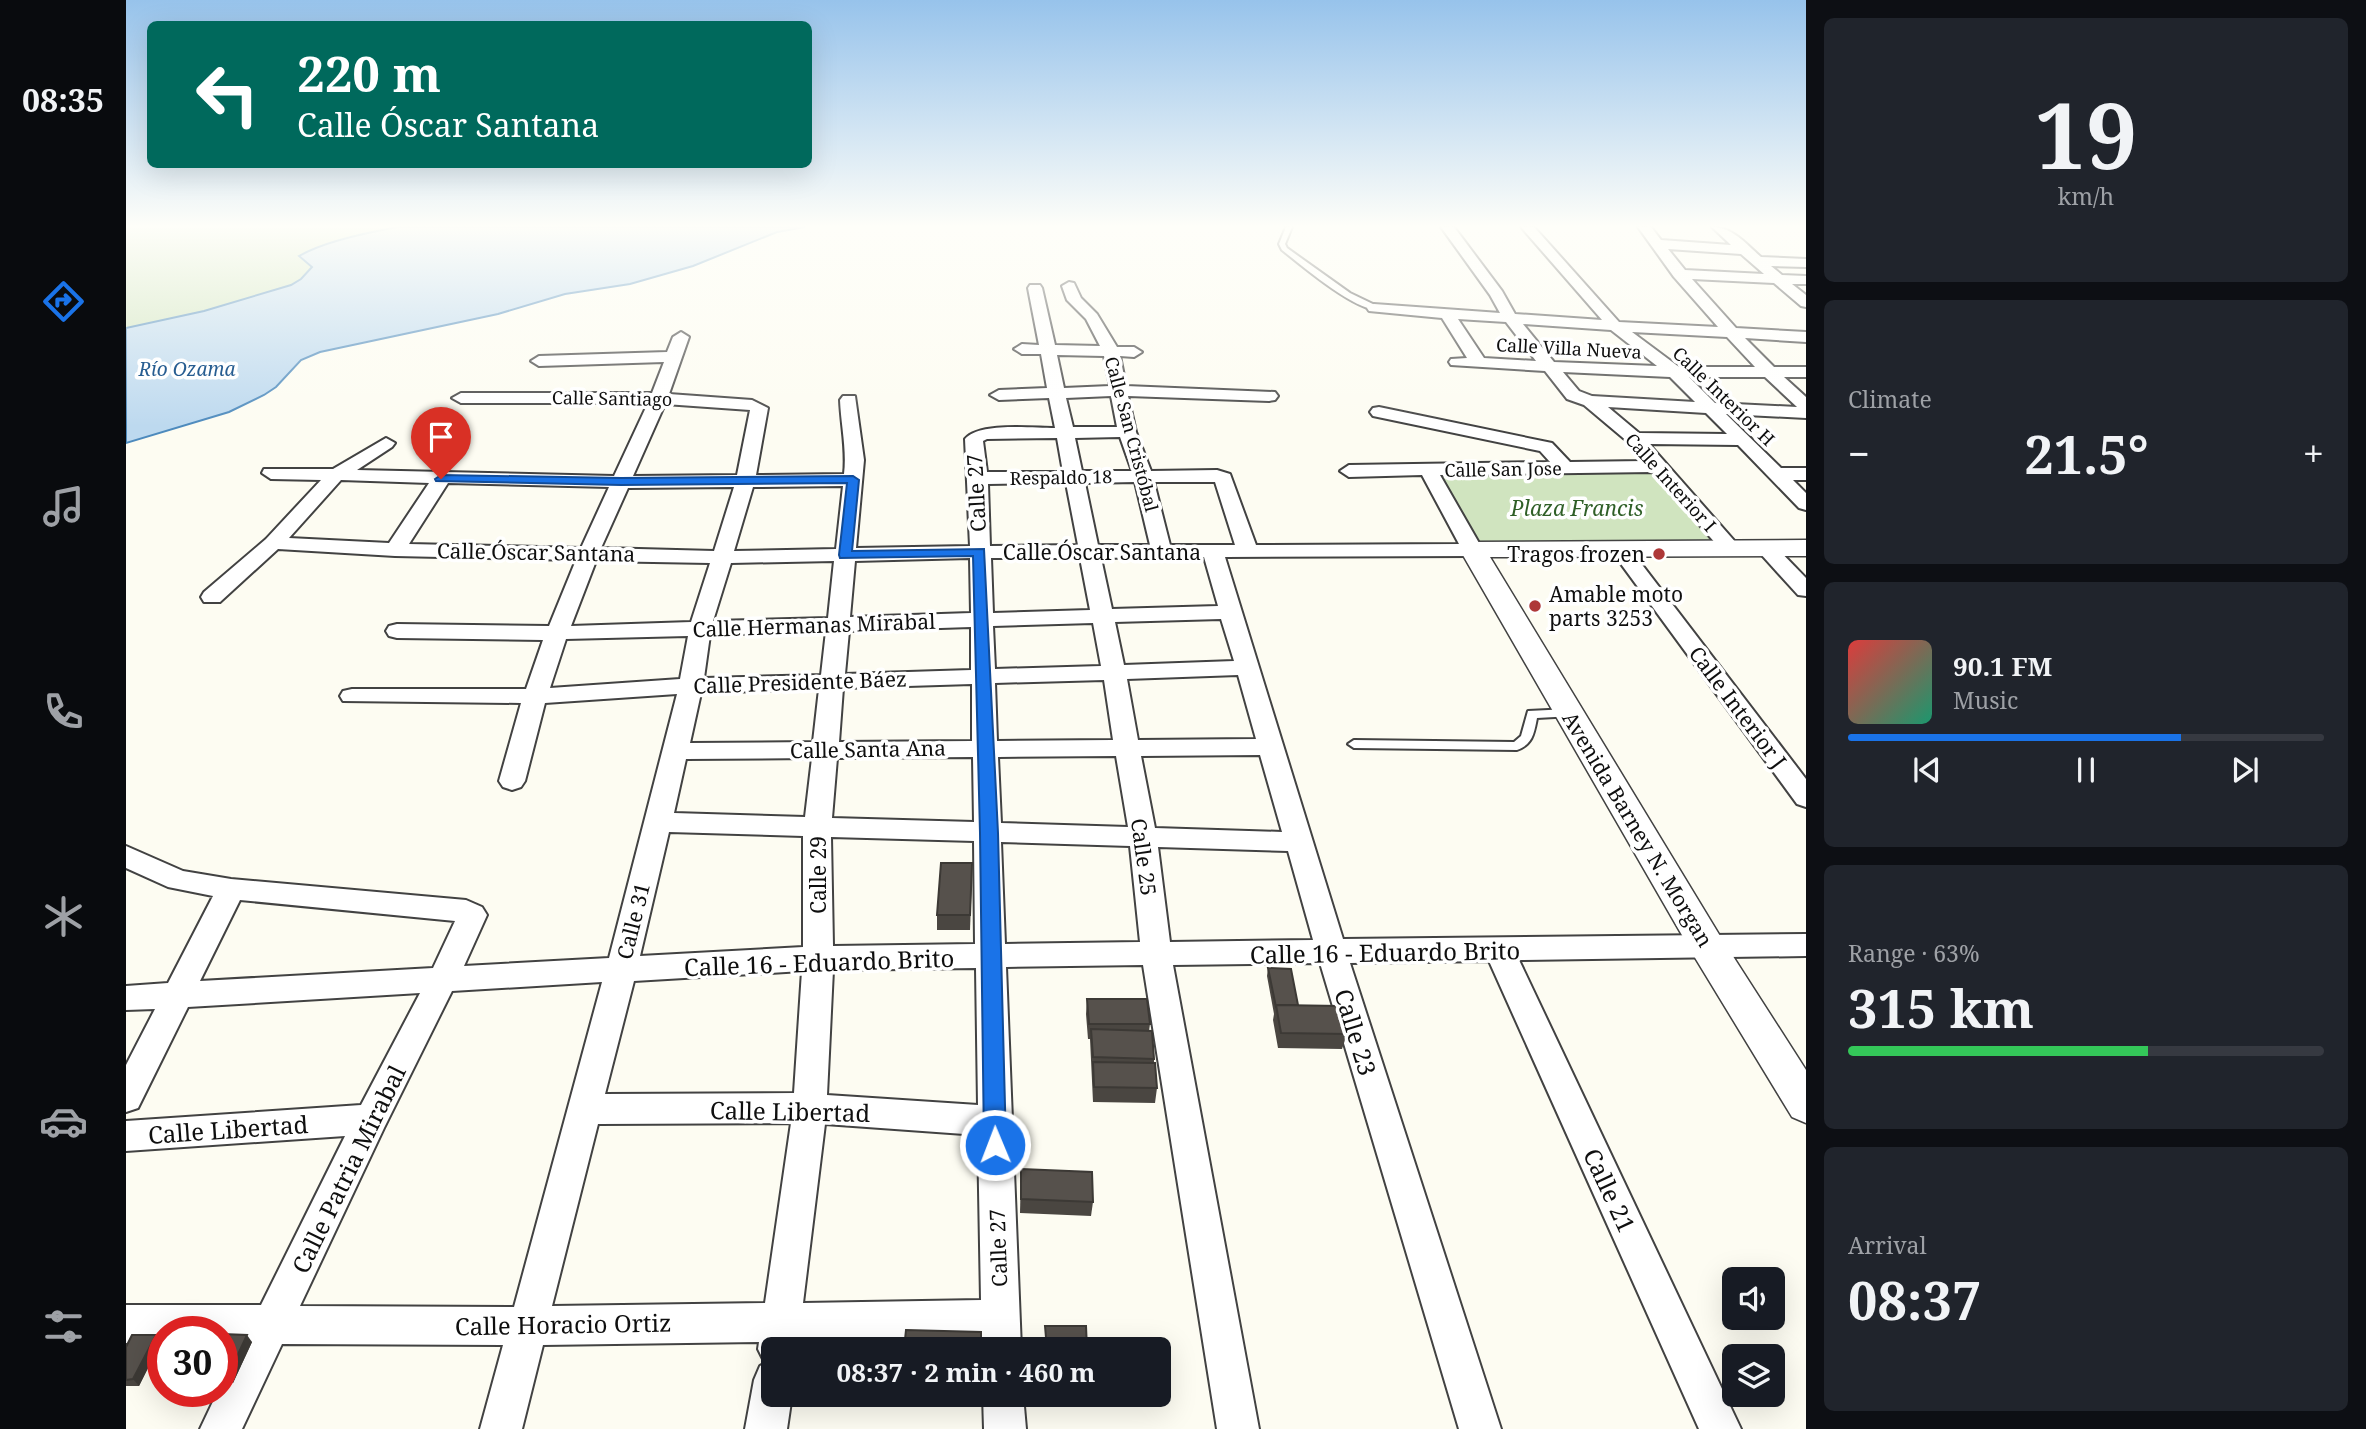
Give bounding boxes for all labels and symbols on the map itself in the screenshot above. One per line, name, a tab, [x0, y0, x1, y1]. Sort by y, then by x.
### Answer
street label: Calle Villa Nueva	[1496, 332, 1642, 364]
street label: Calle Interior H	[1668, 341, 1780, 451]
street label: Calle San Cristóbal	[1100, 354, 1164, 515]
water label: Río Ozama	[137, 356, 236, 382]
street label: Calle Santiago	[552, 385, 672, 411]
pin	[411, 407, 471, 479]
street label: Calle Interior I	[1620, 427, 1722, 537]
street label: Calle 27	[960, 453, 992, 533]
street label: Calle San Jose	[1444, 456, 1562, 482]
street label: Respaldo 18	[1010, 464, 1112, 490]
park label: Plaza Francis	[1510, 494, 1644, 522]
street label: Calle Óscar Santana	[437, 536, 635, 568]
street label: Calle Óscar Santana	[1003, 538, 1201, 566]
place label: Tragos frozen	[1507, 540, 1645, 568]
marker: Tragos frozen	[1651, 546, 1667, 562]
place label: Amable moto parts 3253	[1549, 580, 1683, 632]
marker: Amable moto parts 3253	[1527, 598, 1543, 614]
street label: Calle Hermanas Mirabal	[692, 607, 936, 643]
street label: Calle Interior J	[1683, 640, 1793, 774]
street label: Calle Presidente Báez	[693, 664, 907, 700]
street label: Avenida Barney N. Morgan	[1556, 706, 1720, 952]
street label: Calle Santa Ana	[790, 734, 946, 764]
street label: Calle 25	[1125, 816, 1163, 898]
street label: Calle 29	[804, 836, 832, 914]
street label: Calle 31	[610, 880, 656, 962]
street label: Calle 16 - Eduardo Brito	[1249, 933, 1521, 971]
street label: Calle 16 - Eduardo Brito	[683, 941, 955, 983]
street label: Calle 23	[1327, 985, 1385, 1079]
street label: Calle Patria Mirabal	[283, 1059, 413, 1279]
street label: Calle Libertad	[710, 1093, 871, 1129]
street label: Calle Libertad	[147, 1107, 309, 1151]
position arrow	[958, 1108, 1032, 1182]
street label: Calle 21	[1576, 1143, 1644, 1237]
street label: Calle 27	[983, 1209, 1013, 1287]
street label: Calle Horacio Ortiz	[454, 1306, 672, 1342]
speed limit sign: 30	[147, 1316, 238, 1407]

